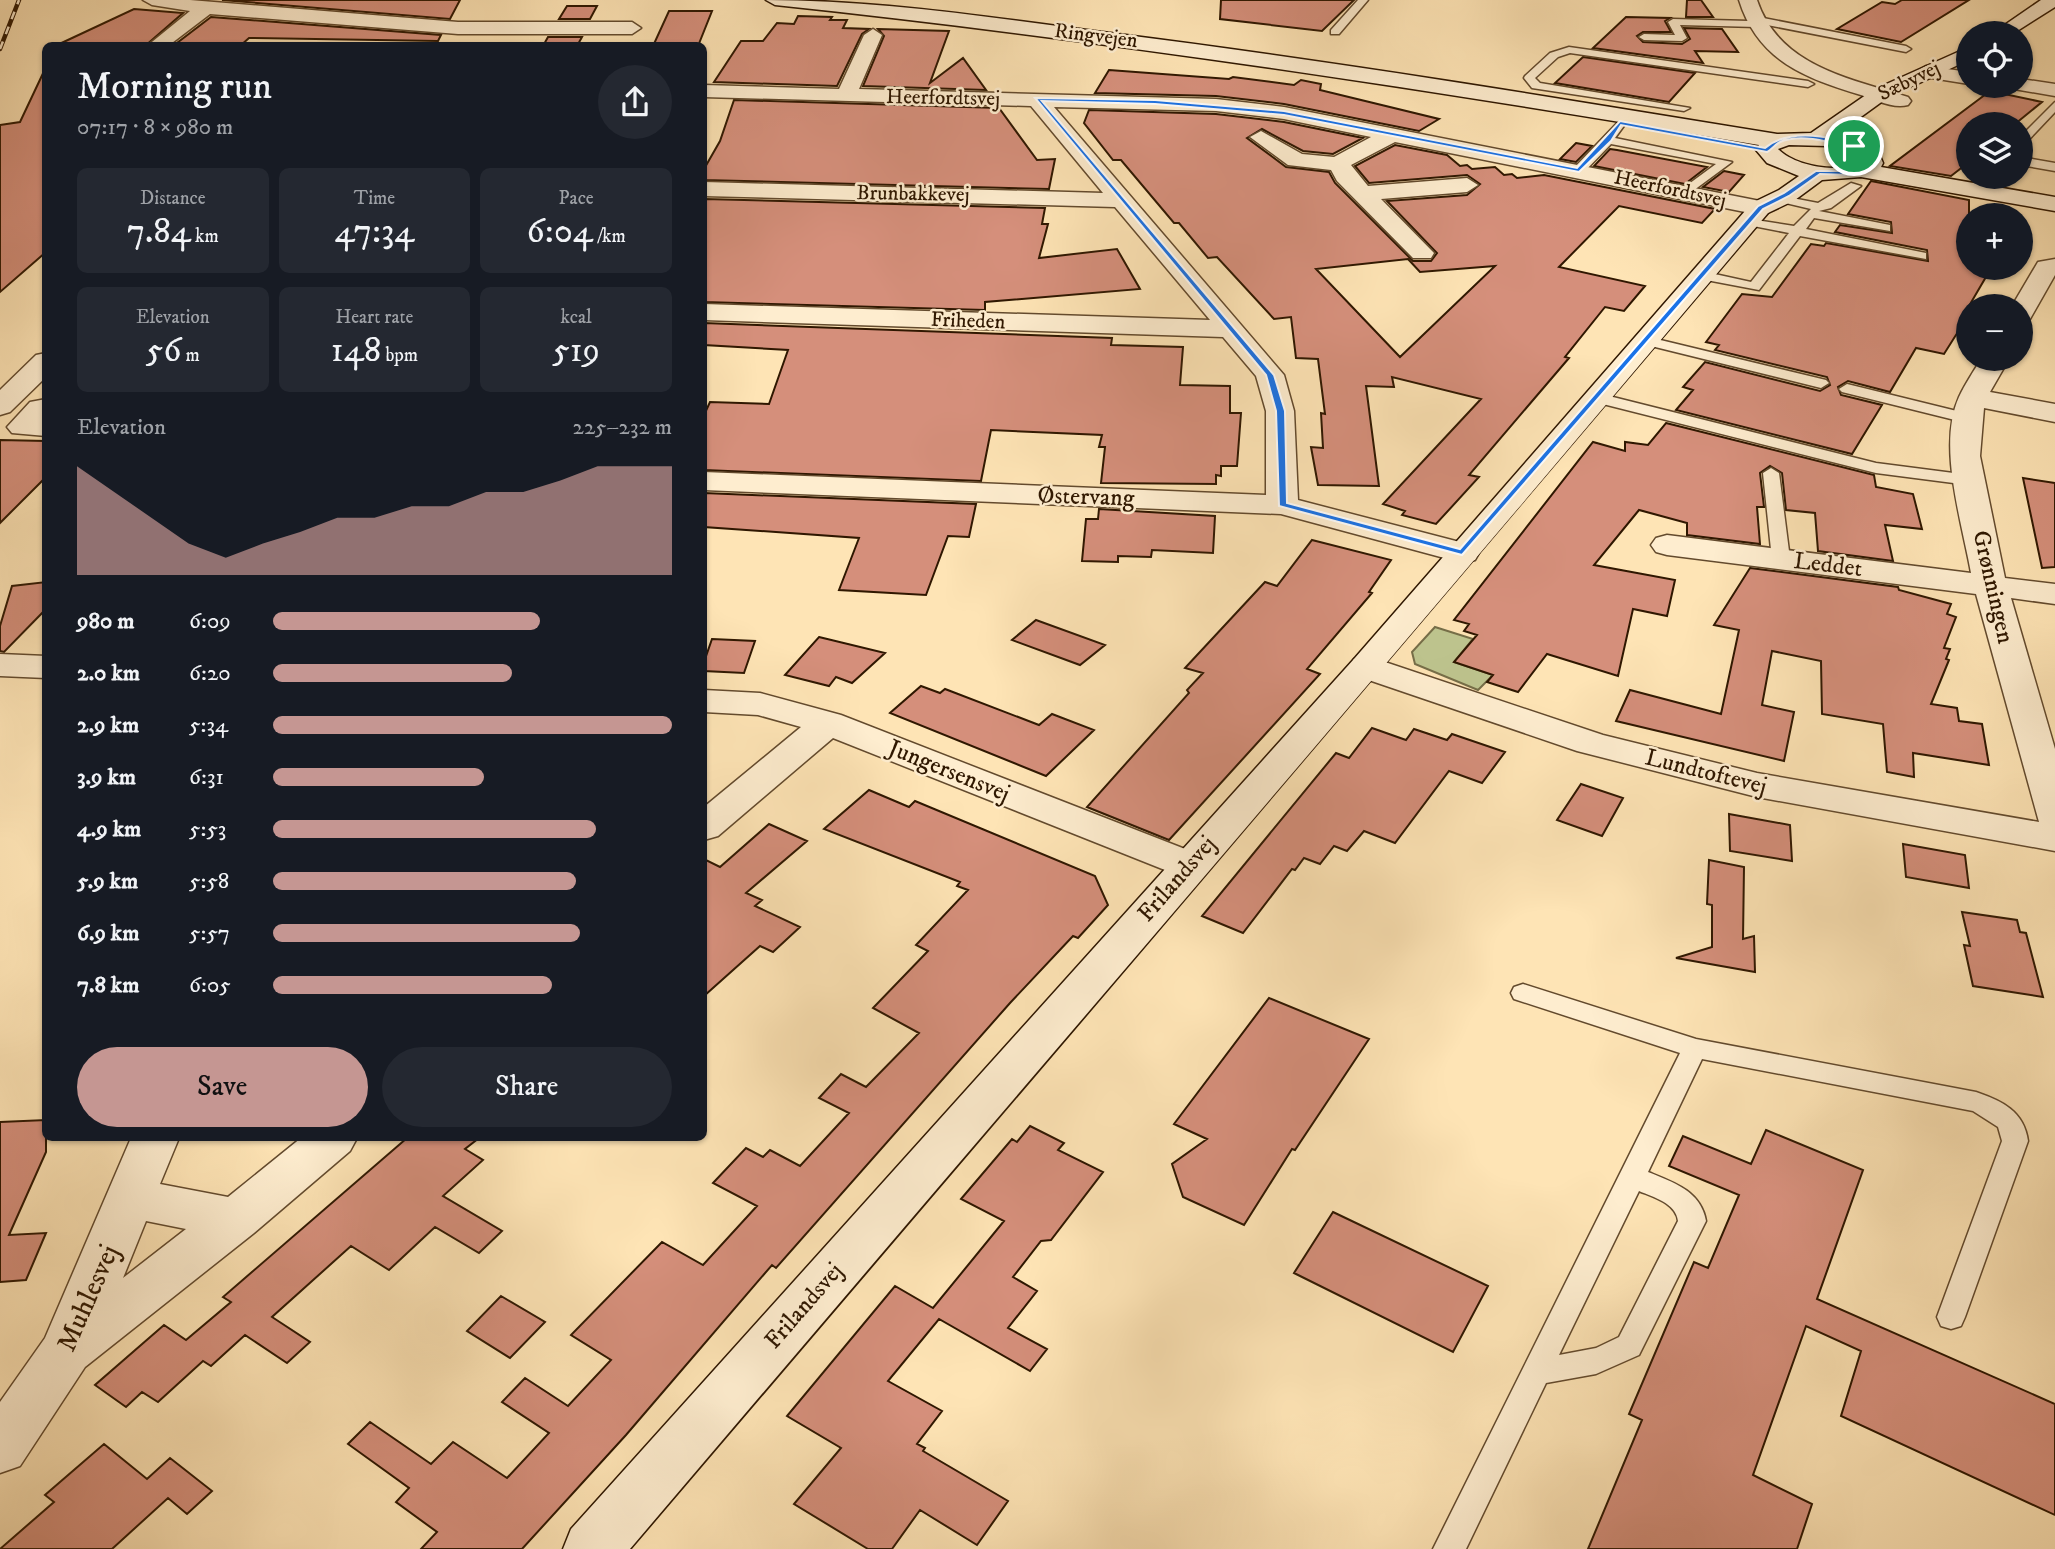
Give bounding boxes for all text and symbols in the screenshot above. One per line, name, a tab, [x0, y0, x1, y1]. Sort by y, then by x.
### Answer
street label: Ringvejen	[1053, 18, 1139, 54]
map controls	[1956, 21, 2033, 371]
button: locate	[1956, 21, 2033, 98]
street label: Sæbyvej	[1874, 55, 1944, 107]
text: Morning run	[77, 63, 272, 111]
button: share	[598, 65, 672, 139]
street label: Heerfordtsvej	[886, 84, 1000, 112]
button: layers	[1956, 112, 2033, 189]
text: 07:17 · 8 × 980 m	[77, 113, 233, 142]
pin	[1824, 116, 1884, 176]
icon: arrive	[1835, 127, 1873, 165]
street label: Heerfordtsvej	[1611, 164, 1729, 214]
street label: Brunbakkevej	[856, 180, 970, 208]
text: Distance	[140, 187, 206, 210]
text: Time	[354, 187, 395, 210]
text: Pace	[559, 187, 594, 210]
button: +	[1956, 203, 2033, 280]
text: 7.84	[127, 210, 191, 254]
text: 47:34	[335, 210, 414, 254]
text: 6:04	[527, 210, 593, 254]
text: km	[191, 225, 219, 248]
text: /km	[593, 225, 626, 248]
button: −	[1956, 294, 2033, 371]
text: Elevation	[136, 306, 210, 329]
text: Heart rate	[336, 306, 413, 329]
text: kcal	[561, 306, 592, 329]
street label: Friheden	[930, 307, 1006, 335]
text: 56	[146, 329, 181, 373]
text: 148	[331, 329, 381, 373]
text: 519	[552, 329, 600, 373]
text: m	[181, 344, 200, 367]
text: bpm	[381, 344, 418, 367]
text: Elevation	[77, 413, 166, 442]
text: 225–232 m	[573, 413, 672, 442]
street label: Østervang	[1037, 480, 1135, 514]
street label: Grønningen	[1965, 527, 2021, 647]
street label: Leddet	[1792, 546, 1864, 584]
text: 980 m	[77, 607, 135, 636]
text: 6:09	[189, 607, 231, 636]
text: 2.0 km	[77, 659, 140, 688]
text: 6:20	[189, 659, 231, 688]
text: 2.9 km	[77, 711, 139, 740]
text: 5:34	[189, 711, 228, 740]
street label: Jungersensvej	[882, 732, 1014, 809]
street label: Lundtoftevej	[1642, 742, 1770, 802]
text: 3.9 km	[77, 763, 136, 792]
text: 6:31	[189, 763, 224, 792]
text: 4.9 km	[77, 815, 141, 844]
text: 5:53	[189, 815, 226, 844]
street label: Frilandsvej	[1131, 830, 1223, 928]
text: 5.9 km	[77, 867, 138, 896]
text: 5:58	[189, 867, 229, 896]
text: 6.9 km	[77, 919, 140, 948]
text: 5:57	[189, 919, 230, 948]
text: 7.8 km	[77, 971, 140, 1000]
text: 6:05	[189, 971, 231, 1000]
button: Save	[77, 1047, 368, 1127]
button: Share	[382, 1047, 672, 1127]
street label: Muhlesvej	[49, 1239, 127, 1357]
street label: Frilandsvej	[758, 1257, 850, 1355]

